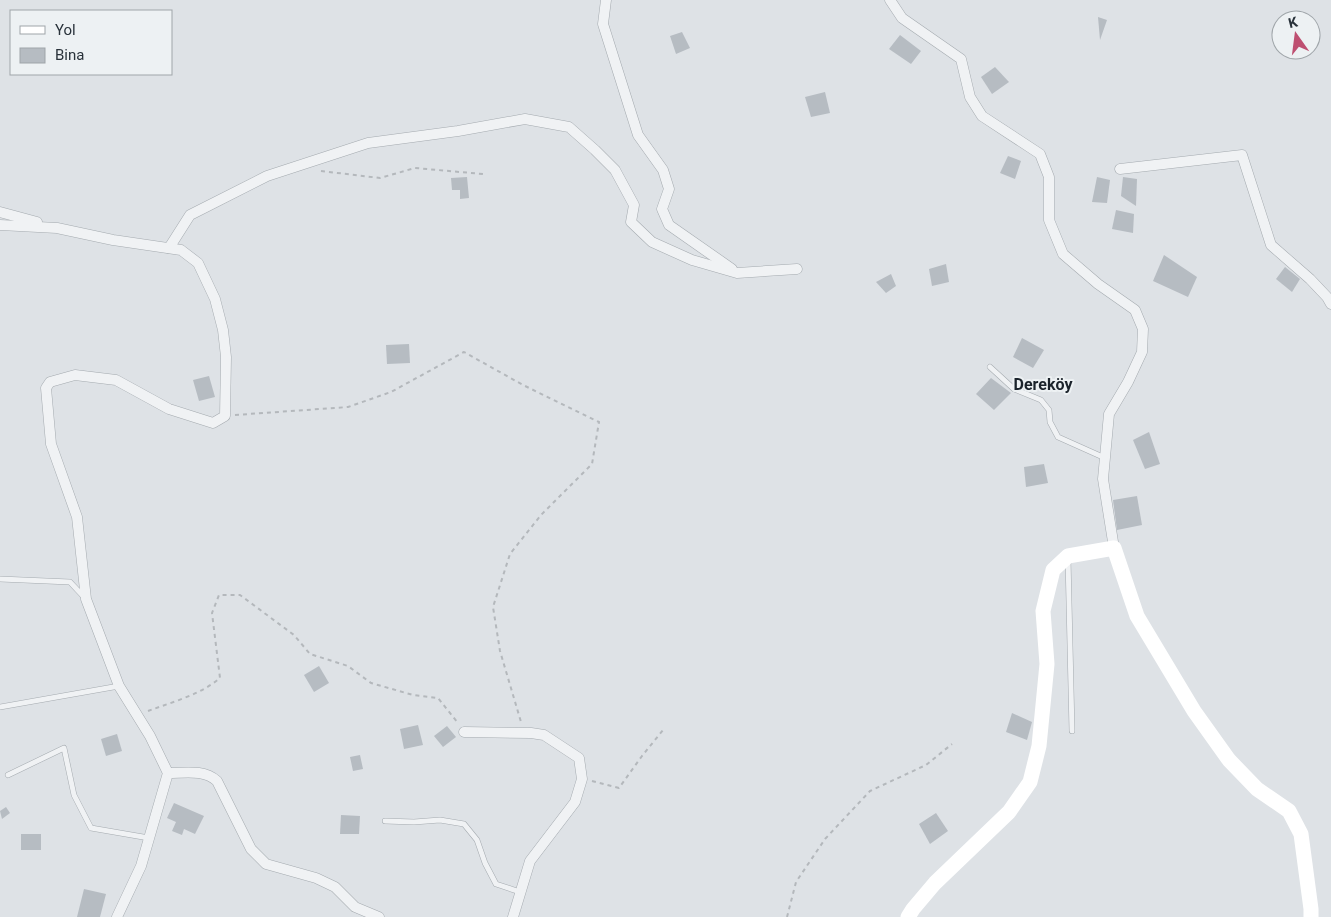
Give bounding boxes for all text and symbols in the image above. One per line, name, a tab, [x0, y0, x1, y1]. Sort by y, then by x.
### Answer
legend	[10, 10, 172, 75]
north arrow	[1271, 10, 1321, 60]
text: K	[1287, 14, 1299, 31]
text: Yol	[55, 21, 76, 39]
text: Bina	[55, 46, 84, 64]
district label: Dereköy	[1014, 375, 1073, 394]

